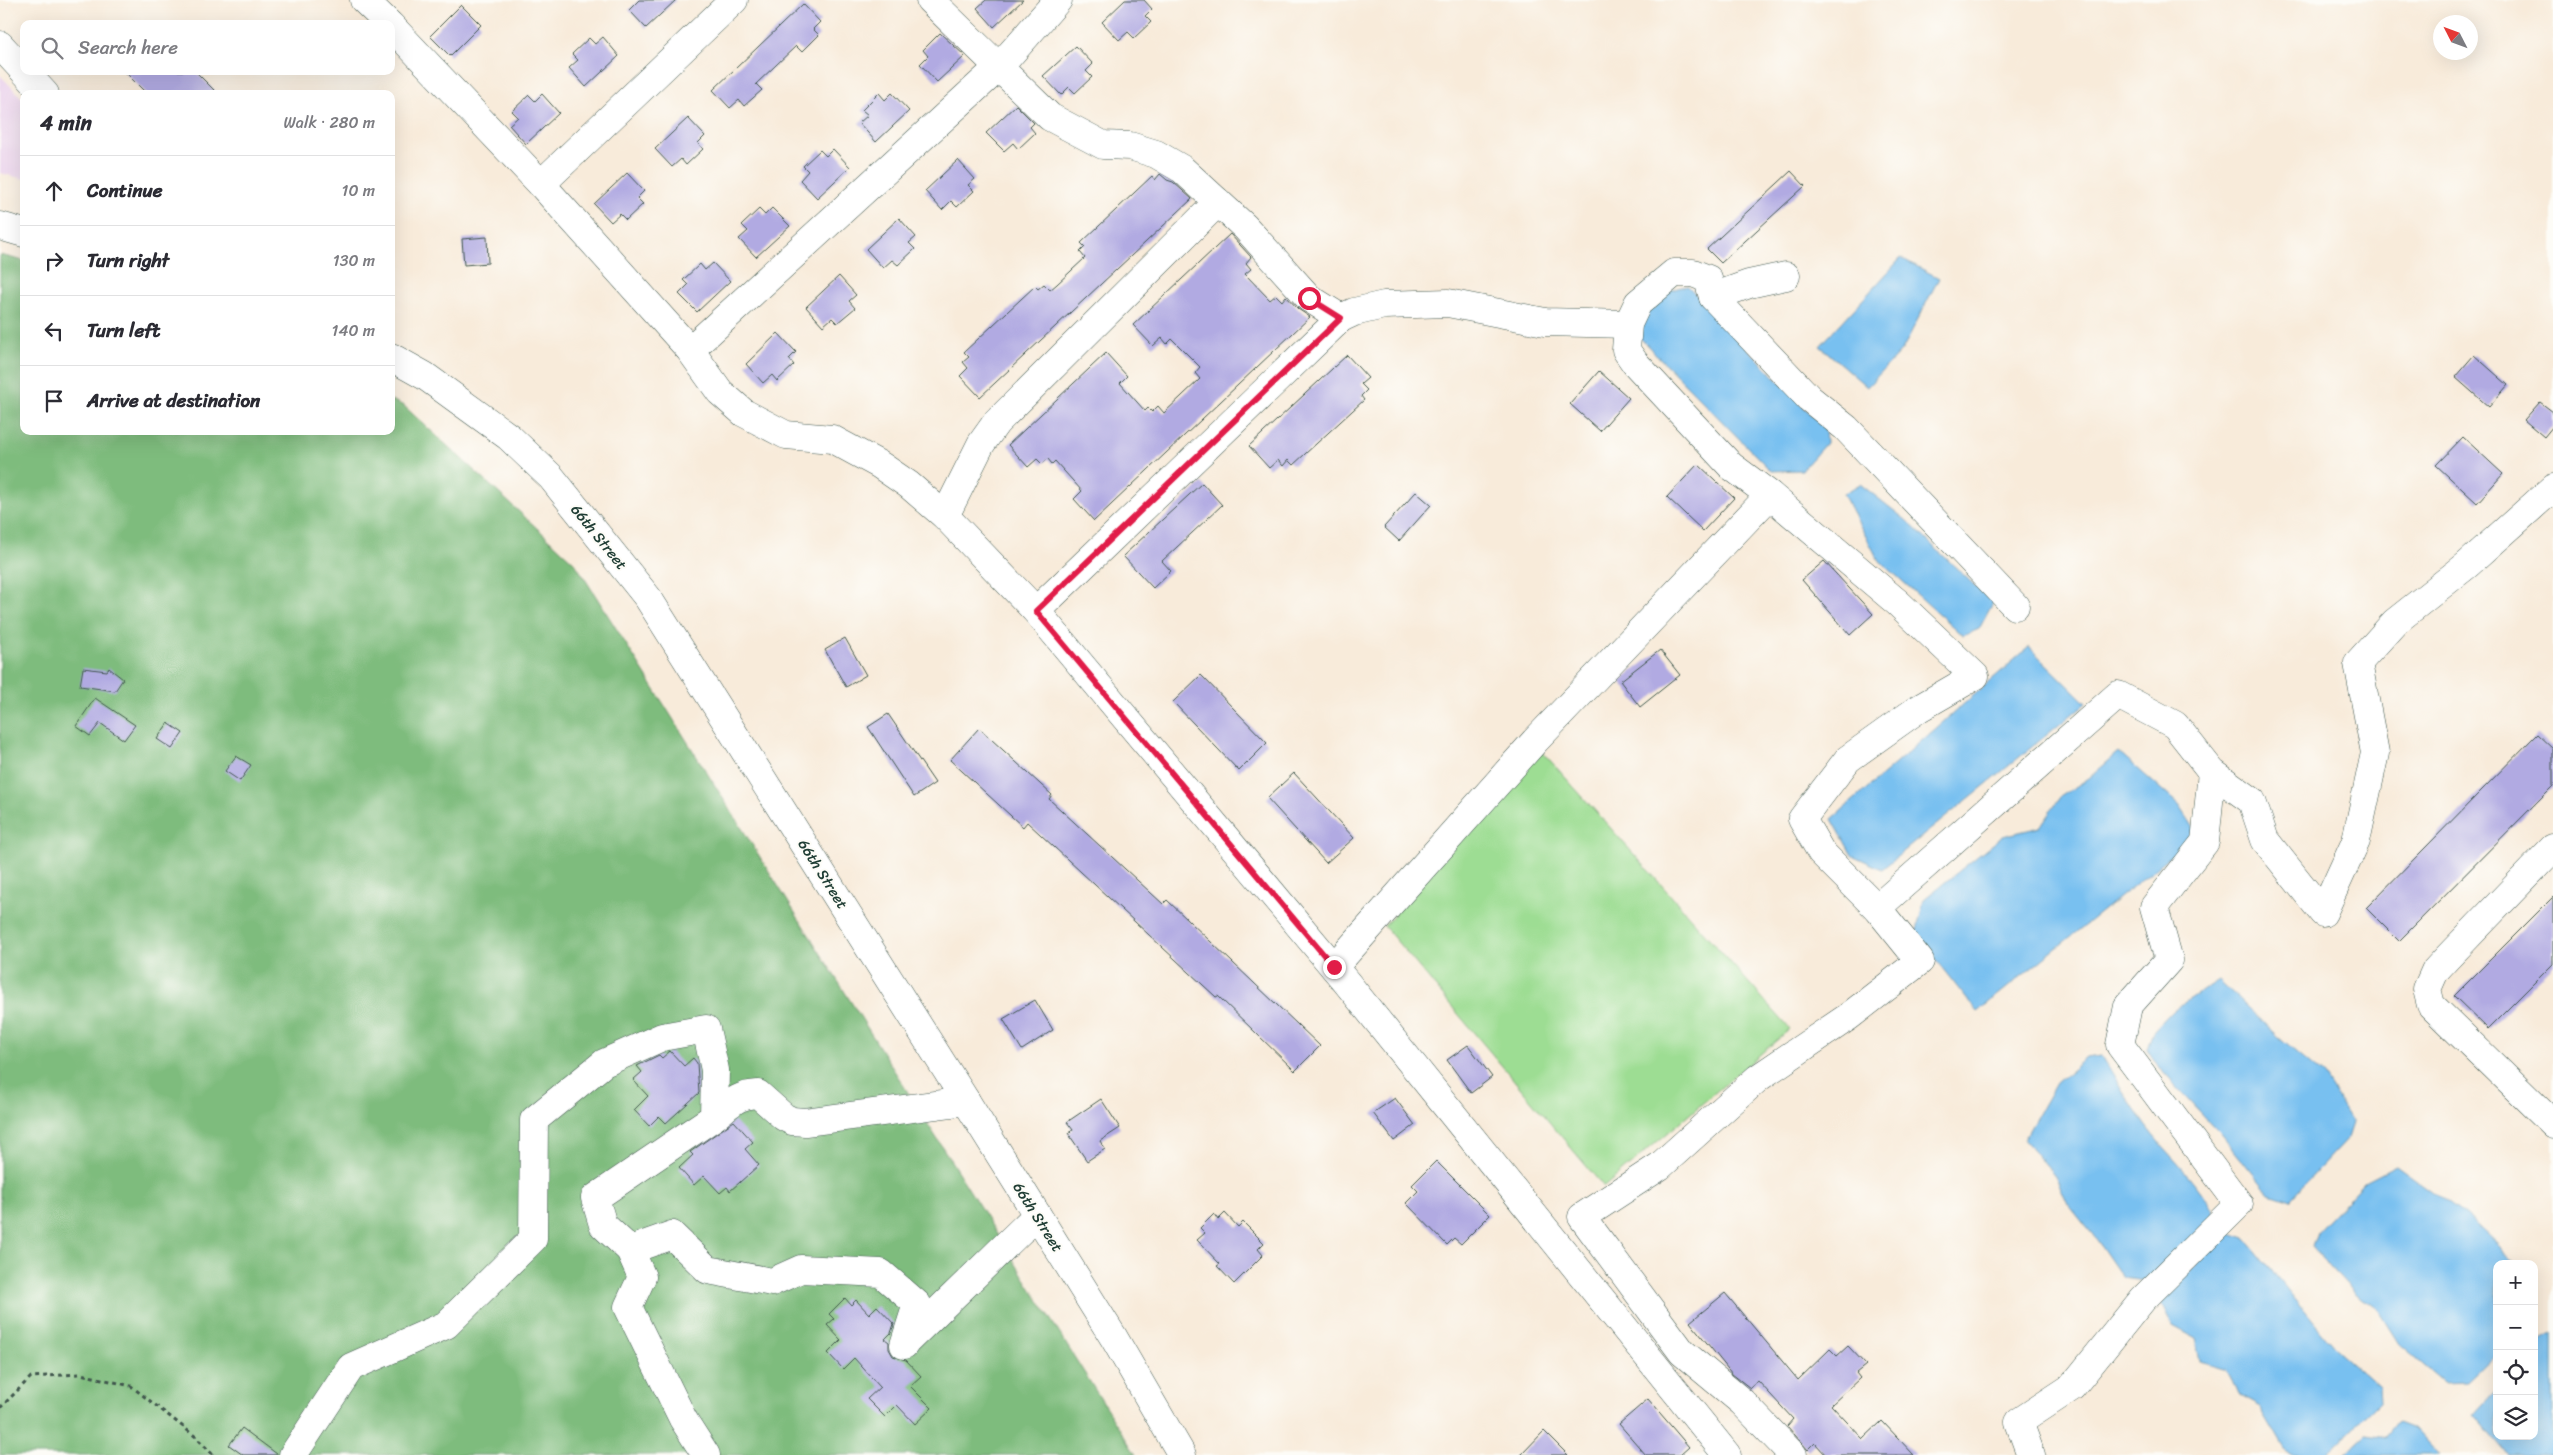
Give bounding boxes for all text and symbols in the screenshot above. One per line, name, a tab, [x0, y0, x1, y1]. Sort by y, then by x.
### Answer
north arrow	[2433, 15, 2478, 60]
search box	[20, 20, 395, 75]
text: Search here	[78, 31, 178, 64]
icon: search	[38, 34, 66, 62]
text: 4 min	[40, 104, 92, 142]
text: Walk · 280 m	[284, 108, 375, 137]
text: Continue	[87, 174, 163, 207]
text: 10 m	[342, 176, 375, 205]
icon: ahead	[40, 177, 68, 205]
text: Turn right	[87, 244, 169, 277]
text: 130 m	[333, 246, 375, 275]
icon: right	[40, 247, 68, 275]
route start	[1298, 287, 1321, 310]
text: Turn left	[87, 314, 160, 347]
text: 140 m	[332, 316, 375, 345]
icon: left	[40, 317, 68, 345]
text: Arrive at destination	[87, 384, 260, 417]
icon: arrive	[40, 387, 68, 415]
street label: 66th Street	[564, 498, 634, 576]
street label: 66th Street	[791, 834, 855, 915]
route end	[1323, 956, 1346, 979]
street label: 66th Street	[1006, 1177, 1070, 1258]
map controls	[2493, 1260, 2538, 1440]
button: +	[2493, 1260, 2538, 1305]
button: −	[2493, 1305, 2538, 1350]
button: locate	[2493, 1350, 2538, 1395]
button: layers	[2493, 1395, 2538, 1440]

